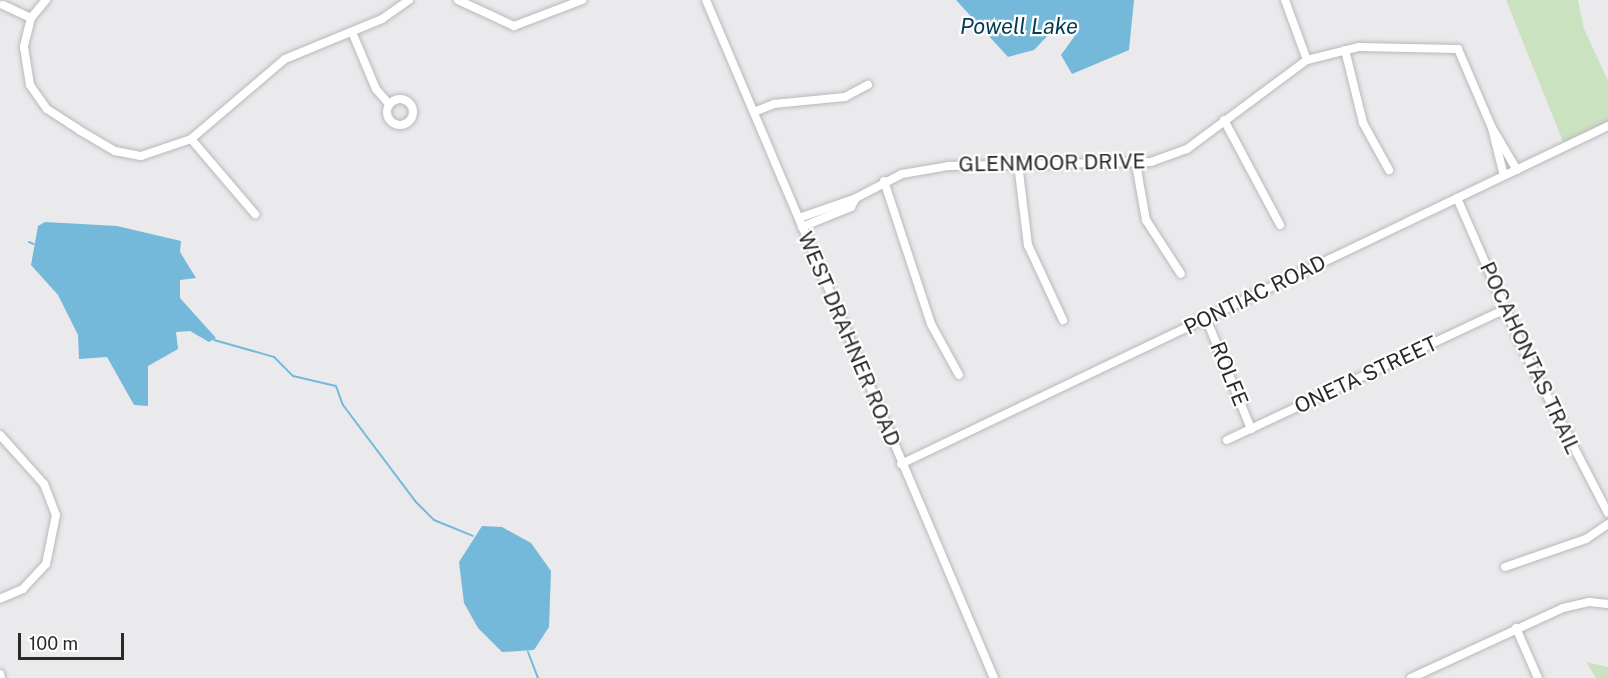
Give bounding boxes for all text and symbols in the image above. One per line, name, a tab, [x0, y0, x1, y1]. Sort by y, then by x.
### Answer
water label: Powell Lake	[960, 14, 1078, 40]
street label: GLENMOOR DRIVE	[958, 149, 1146, 177]
street label: WEST DRAHNER ROAD	[792, 228, 906, 450]
street label: PONTIAC ROAD	[1180, 250, 1330, 340]
street label: POCAHONTAS TRAIL	[1474, 258, 1586, 458]
street label: ONETA STREET	[1291, 331, 1441, 419]
street label: ROLFE	[1205, 338, 1253, 410]
scale bar	[21, 621, 128, 659]
text: 100 m	[29, 633, 78, 654]

